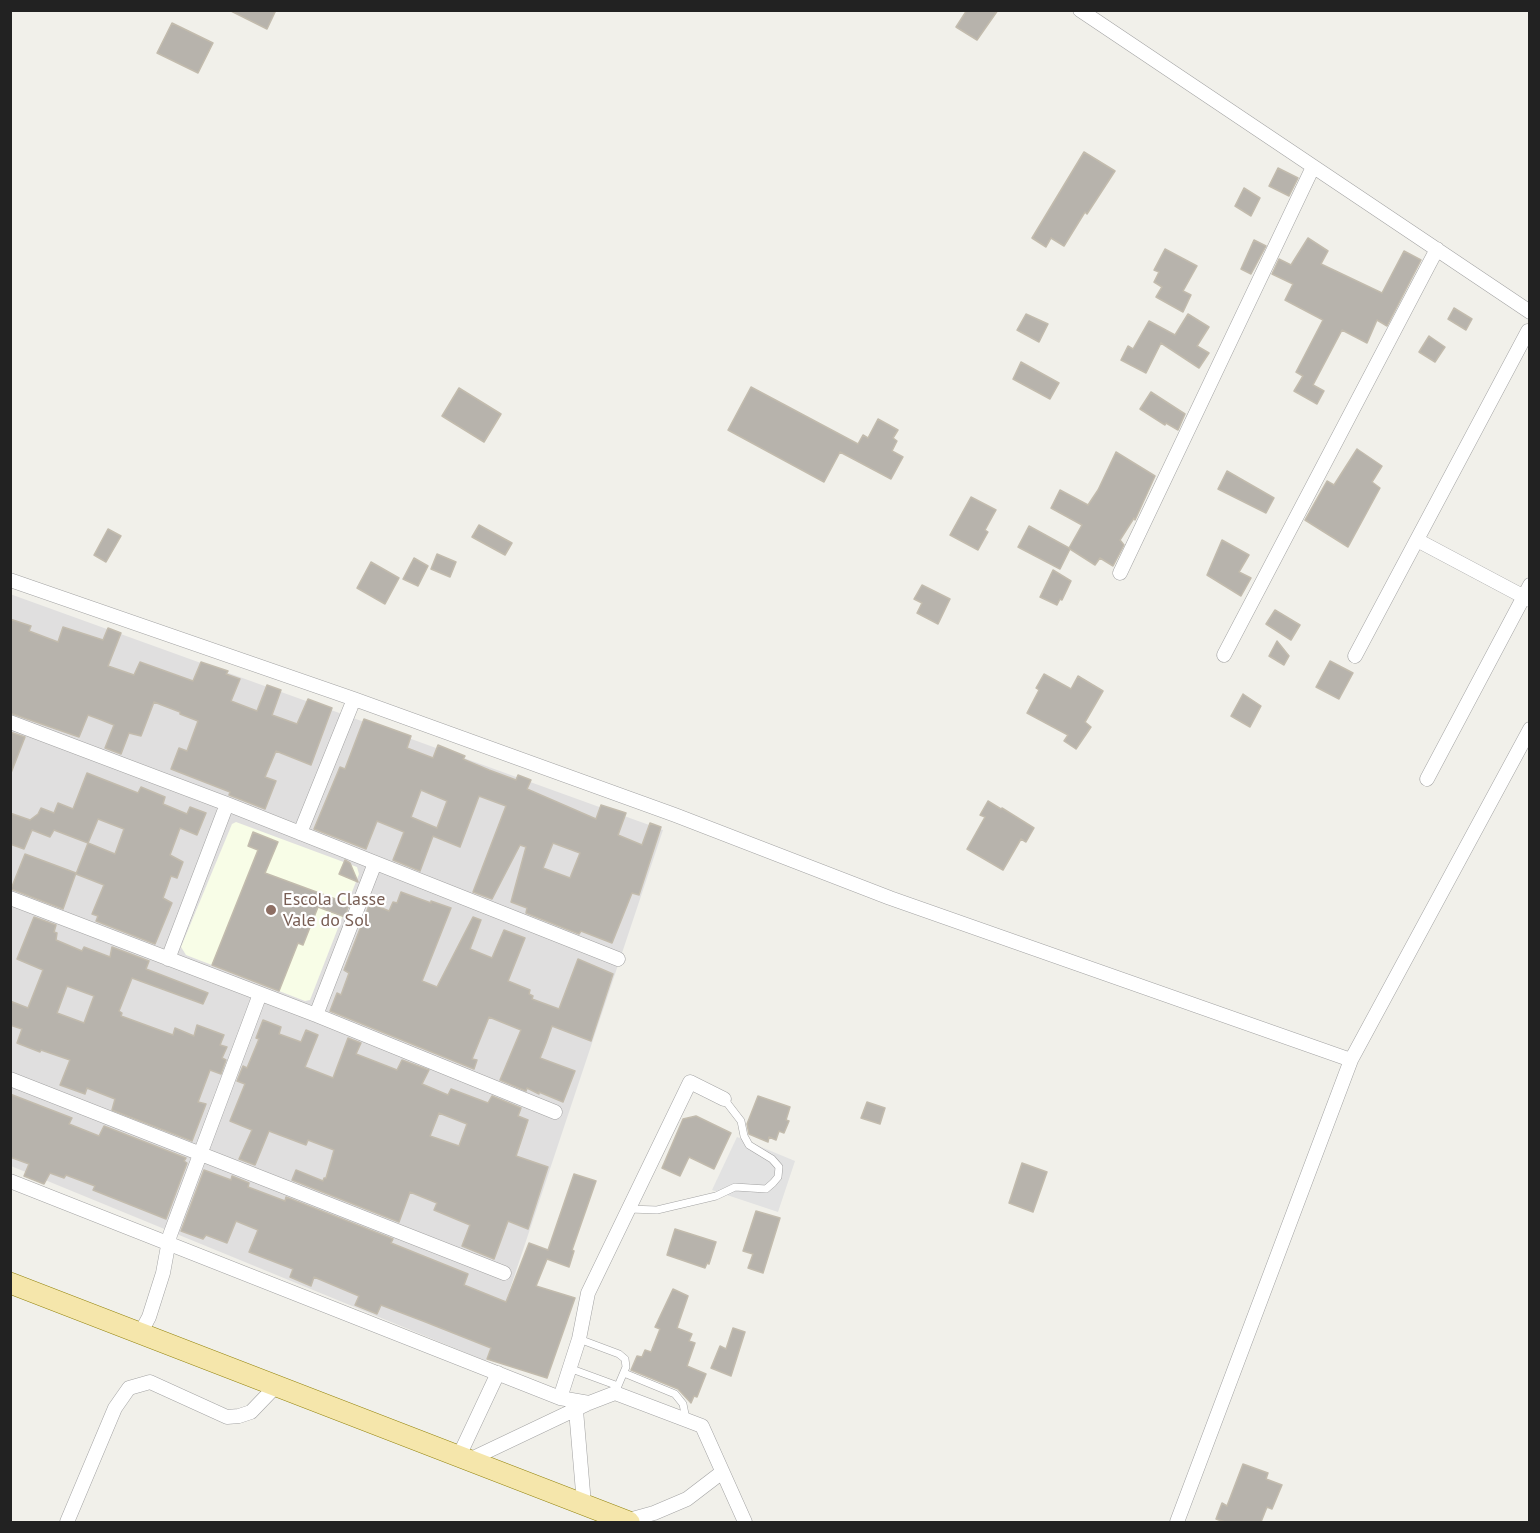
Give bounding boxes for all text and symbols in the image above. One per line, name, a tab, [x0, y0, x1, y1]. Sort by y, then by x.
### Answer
place label: Escola Classe Vale do Sol	[283, 889, 385, 932]
marker: Escola Classe Vale do Sol	[264, 903, 278, 917]

